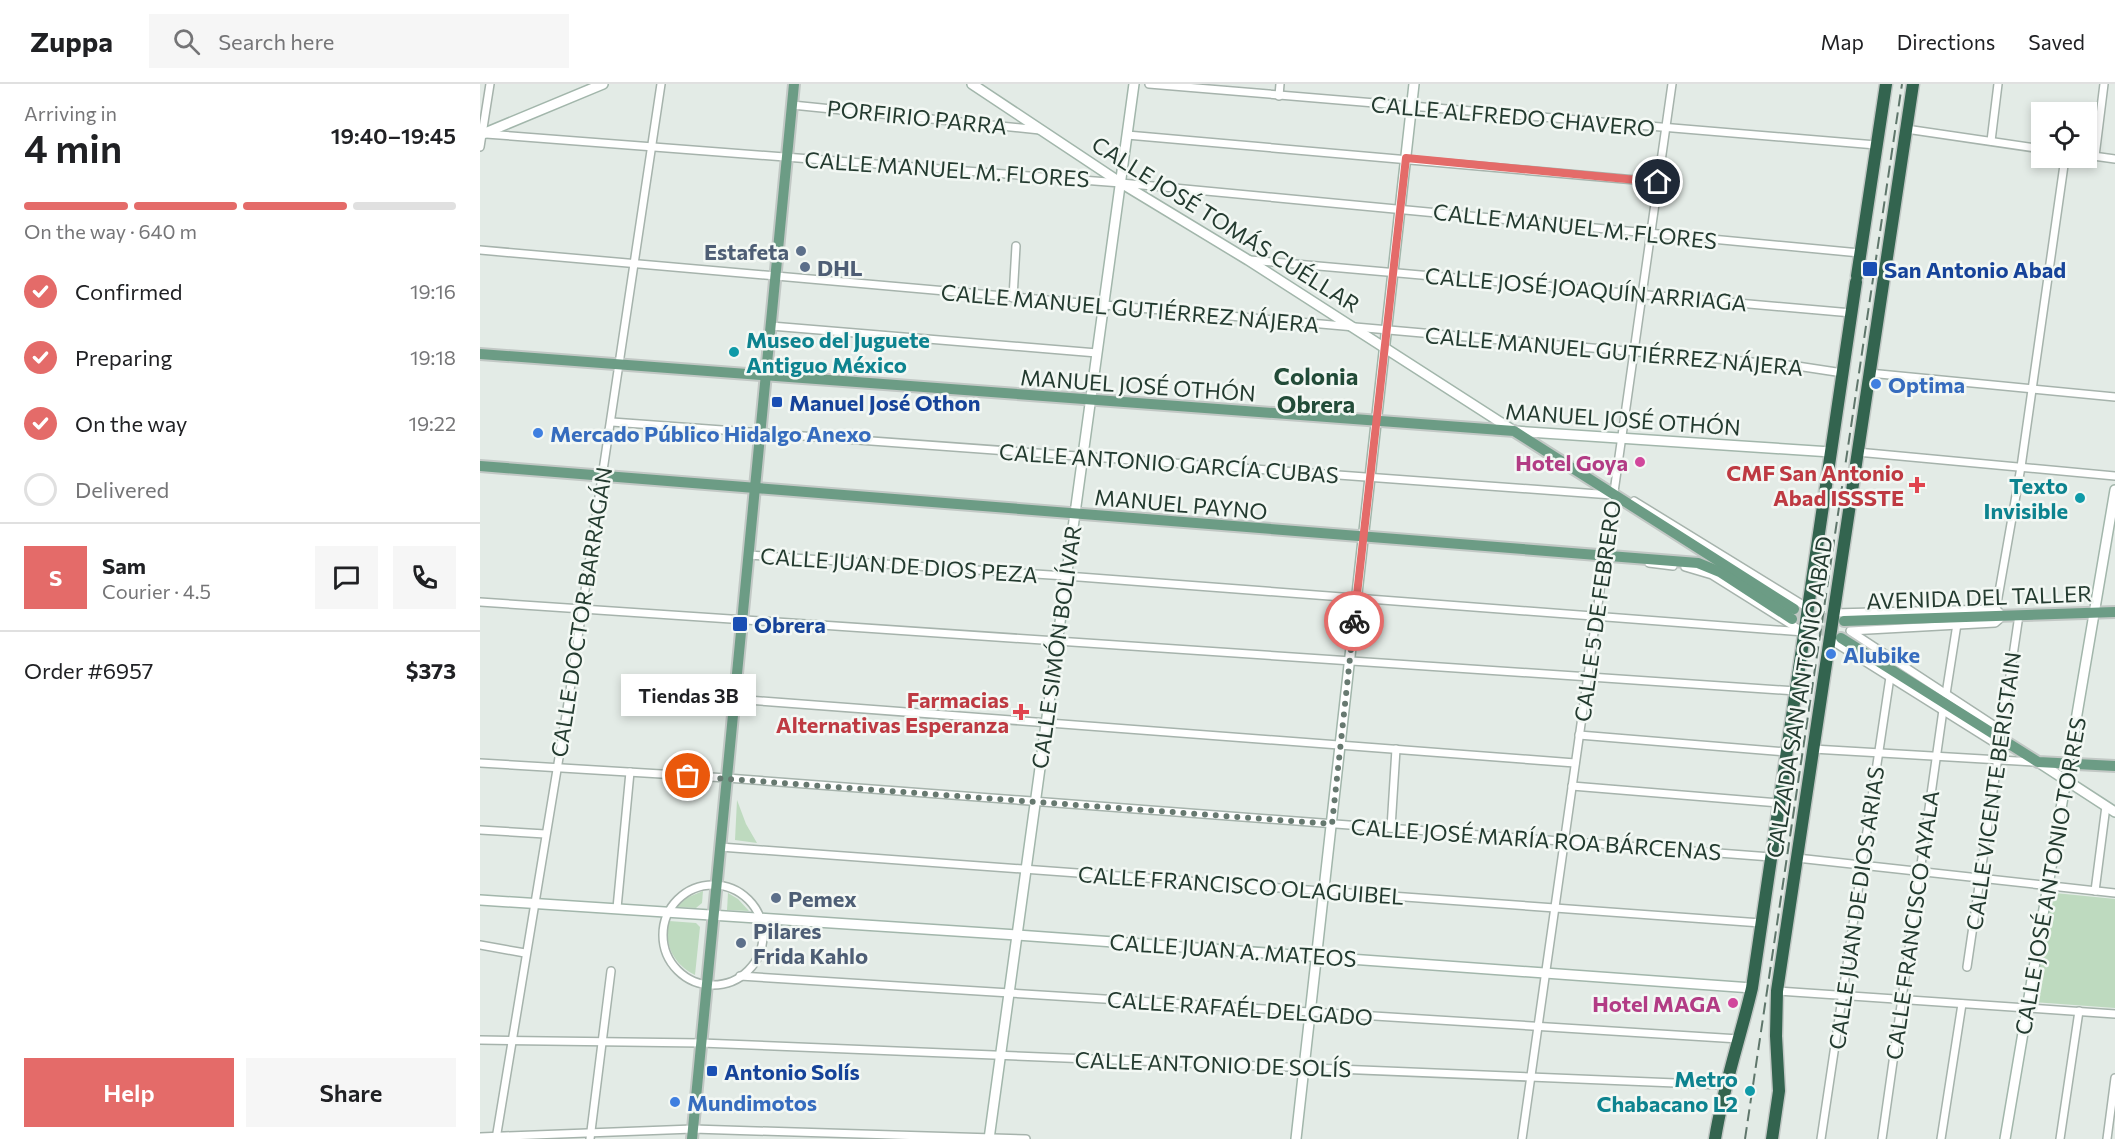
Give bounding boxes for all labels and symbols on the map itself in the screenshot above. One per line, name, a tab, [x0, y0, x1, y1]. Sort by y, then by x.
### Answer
street label: CALLE ALFREDO CHAVERO	[1370, 90, 1656, 142]
street label: PORFIRIO PARRA	[826, 94, 1008, 140]
street label: CALLE JOSÉ TOMÁS CUÉLLAR	[1087, 130, 1365, 318]
street label: CALLE MANUEL M. FLORES	[804, 146, 1090, 192]
pin	[1632, 156, 1683, 207]
street label: CALLE MANUEL M. FLORES	[1432, 198, 1718, 254]
place label: Estafeta	[704, 238, 789, 265]
marker: Estafeta	[794, 244, 808, 258]
place label: DHL	[817, 254, 863, 281]
place label: San Antonio Abad	[1884, 256, 2066, 283]
marker: DHL	[798, 260, 812, 274]
marker: San Antonio Abad	[1861, 260, 1879, 278]
street label: CALLE JOSÉ JOAQUÍN ARRIAGA	[1424, 261, 1748, 317]
street label: CALLE MANUEL GUTIÉRREZ NÁJERA	[940, 278, 1320, 338]
street label: CALLE MANUEL GUTIÉRREZ NÁJERA	[1424, 321, 1804, 381]
place label: Museo del Juguete Antiguo México	[746, 326, 930, 378]
marker: Museo del Juguete Antiguo México	[727, 345, 741, 359]
district label: Colonia Obrera	[1274, 361, 1358, 418]
street label: MANUEL JOSÉ OTHÓN	[1019, 363, 1257, 407]
place label: Optima	[1888, 371, 1965, 398]
marker: Optima	[1869, 377, 1883, 391]
place label: Manuel José Othon	[789, 389, 980, 416]
marker: Manuel José Othon	[770, 395, 784, 409]
street label: MANUEL JOSÉ OTHÓN	[1504, 397, 1742, 441]
place label: Mercado Público Hidalgo Anexo	[550, 420, 871, 447]
marker: Mercado Público Hidalgo Anexo	[531, 426, 545, 440]
street label: CALLE ANTONIO GARCÍA CUBAS	[998, 438, 1340, 488]
place label: Hotel Goya	[1515, 449, 1628, 476]
marker: Hotel Goya	[1633, 455, 1647, 469]
place label: CMF San Antonio Abad ISSSTE	[1726, 459, 1904, 511]
street label: CALLE DOCTOR BARRAGÁN	[545, 465, 617, 759]
place label: Texto Invisible	[1984, 472, 2068, 524]
marker: CMF San Antonio Abad ISSSTE	[1908, 476, 1926, 494]
street label: MANUEL PAYNO	[1093, 483, 1269, 525]
marker: Texto Invisible	[2073, 491, 2087, 505]
street label: CALLE 5 DE FEBRERO	[1568, 499, 1626, 723]
street label: CALLE SIMÓN BOLÍVAR	[1026, 523, 1086, 770]
street label: CALZADA SAN ANTONIO ABAD	[1760, 534, 1838, 860]
street label: CALLE JUAN DE DIOS PEZA	[759, 542, 1039, 588]
street label: AVENIDA DEL TALLER	[1866, 580, 2093, 614]
courier	[1324, 591, 1384, 651]
place label: Obrera	[754, 611, 826, 638]
marker: Obrera	[731, 615, 749, 633]
place label: Alubike	[1843, 641, 1920, 668]
marker: Alubike	[1824, 647, 1838, 661]
street label: CALLE VICENTE BERISTAIN	[1960, 650, 2026, 932]
callout: Tiendas 3B	[620, 674, 756, 716]
place label: Farmacias Alternativas Esperanza	[776, 686, 1009, 738]
marker: Farmacias Alternativas Esperanza	[1014, 705, 1028, 719]
street label: CALLE JOSÉ ANTONIO TORRES	[2009, 715, 2091, 1037]
pin	[662, 750, 713, 801]
street label: CALLE JUAN DE DIOS ARIAS	[1823, 765, 1889, 1051]
street label: CALLE FRANCISCO AYALA	[1880, 789, 1944, 1061]
street label: CALLE JOSÉ MARÍA ROA BÁRCENAS	[1350, 813, 1722, 865]
street label: CALLE FRANCISCO OLAGUIBEL	[1077, 860, 1405, 910]
place label: Pemex	[788, 885, 857, 912]
marker: Pemex	[769, 891, 783, 905]
place label: Pilares Frida Kahlo	[753, 917, 868, 969]
street label: CALLE JUAN A. MATEOS	[1109, 928, 1357, 972]
marker: Pilares Frida Kahlo	[734, 936, 748, 950]
street label: CALLE RAFAÉL DELGADO	[1106, 985, 1374, 1031]
place label: Hotel MAGA	[1592, 990, 1721, 1017]
marker: Hotel MAGA	[1726, 996, 1740, 1010]
street label: CALLE ANTONIO DE SOLÍS	[1074, 1046, 1352, 1082]
place label: Antonio Solís	[724, 1058, 860, 1085]
marker: Antonio Solís	[705, 1064, 719, 1078]
place label: Metro Chabacano L2	[1596, 1065, 1738, 1117]
marker: Metro Chabacano L2	[1743, 1084, 1757, 1098]
place label: Mundimotos	[687, 1089, 817, 1116]
marker: Mundimotos	[668, 1095, 682, 1109]

